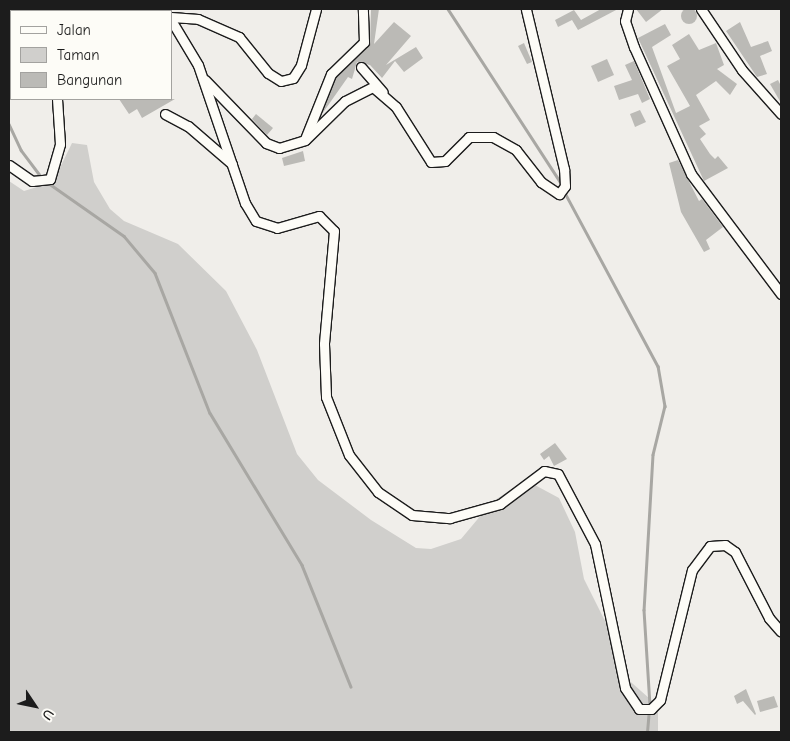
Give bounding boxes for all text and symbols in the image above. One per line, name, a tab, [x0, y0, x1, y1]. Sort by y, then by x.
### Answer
legend	[10, 10, 172, 100]
text: Jalan	[57, 21, 91, 39]
text: Taman	[57, 46, 100, 64]
text: Bangunan	[57, 71, 122, 89]
north arrow	[10, 681, 60, 731]
text: U	[38, 706, 58, 723]

